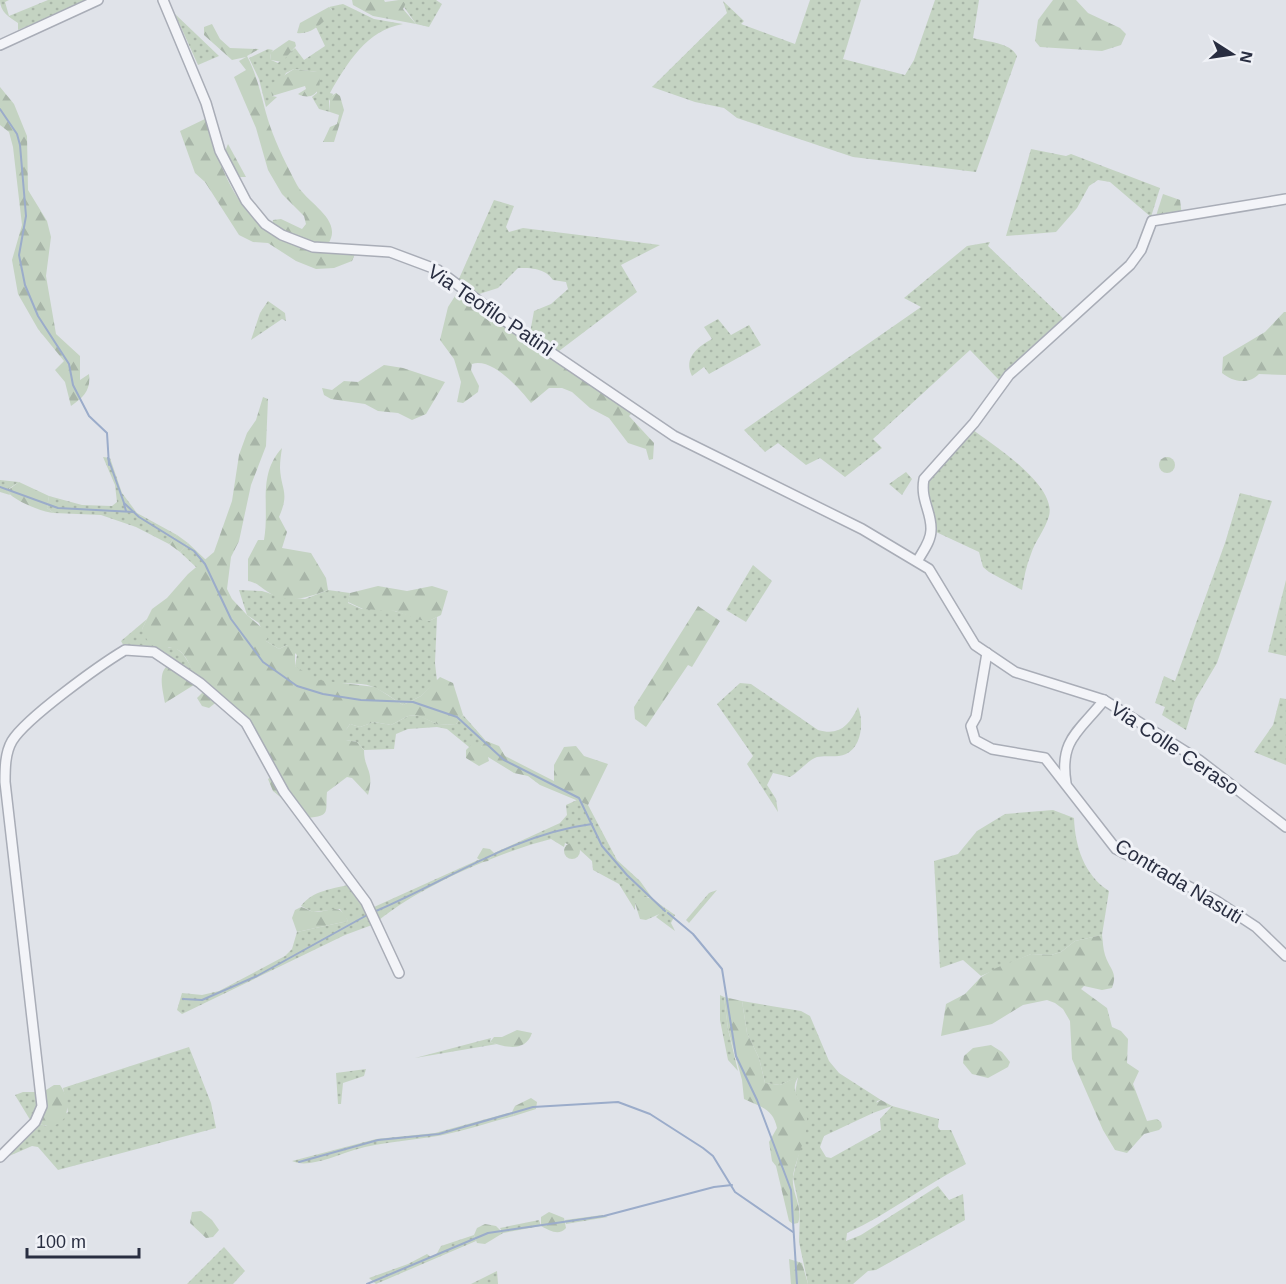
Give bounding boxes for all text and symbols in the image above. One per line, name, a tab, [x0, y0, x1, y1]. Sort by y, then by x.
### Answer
north arrow	[1202, 24, 1262, 84]
text: N	[1237, 50, 1256, 64]
street label: Via Teofilo Patini	[424, 260, 558, 360]
street label: Via Colle Ceraso	[1107, 697, 1243, 799]
street label: Contrada Nasuti	[1111, 834, 1247, 928]
scale bar	[27, 1221, 140, 1259]
text: 100 m	[36, 1232, 86, 1252]

